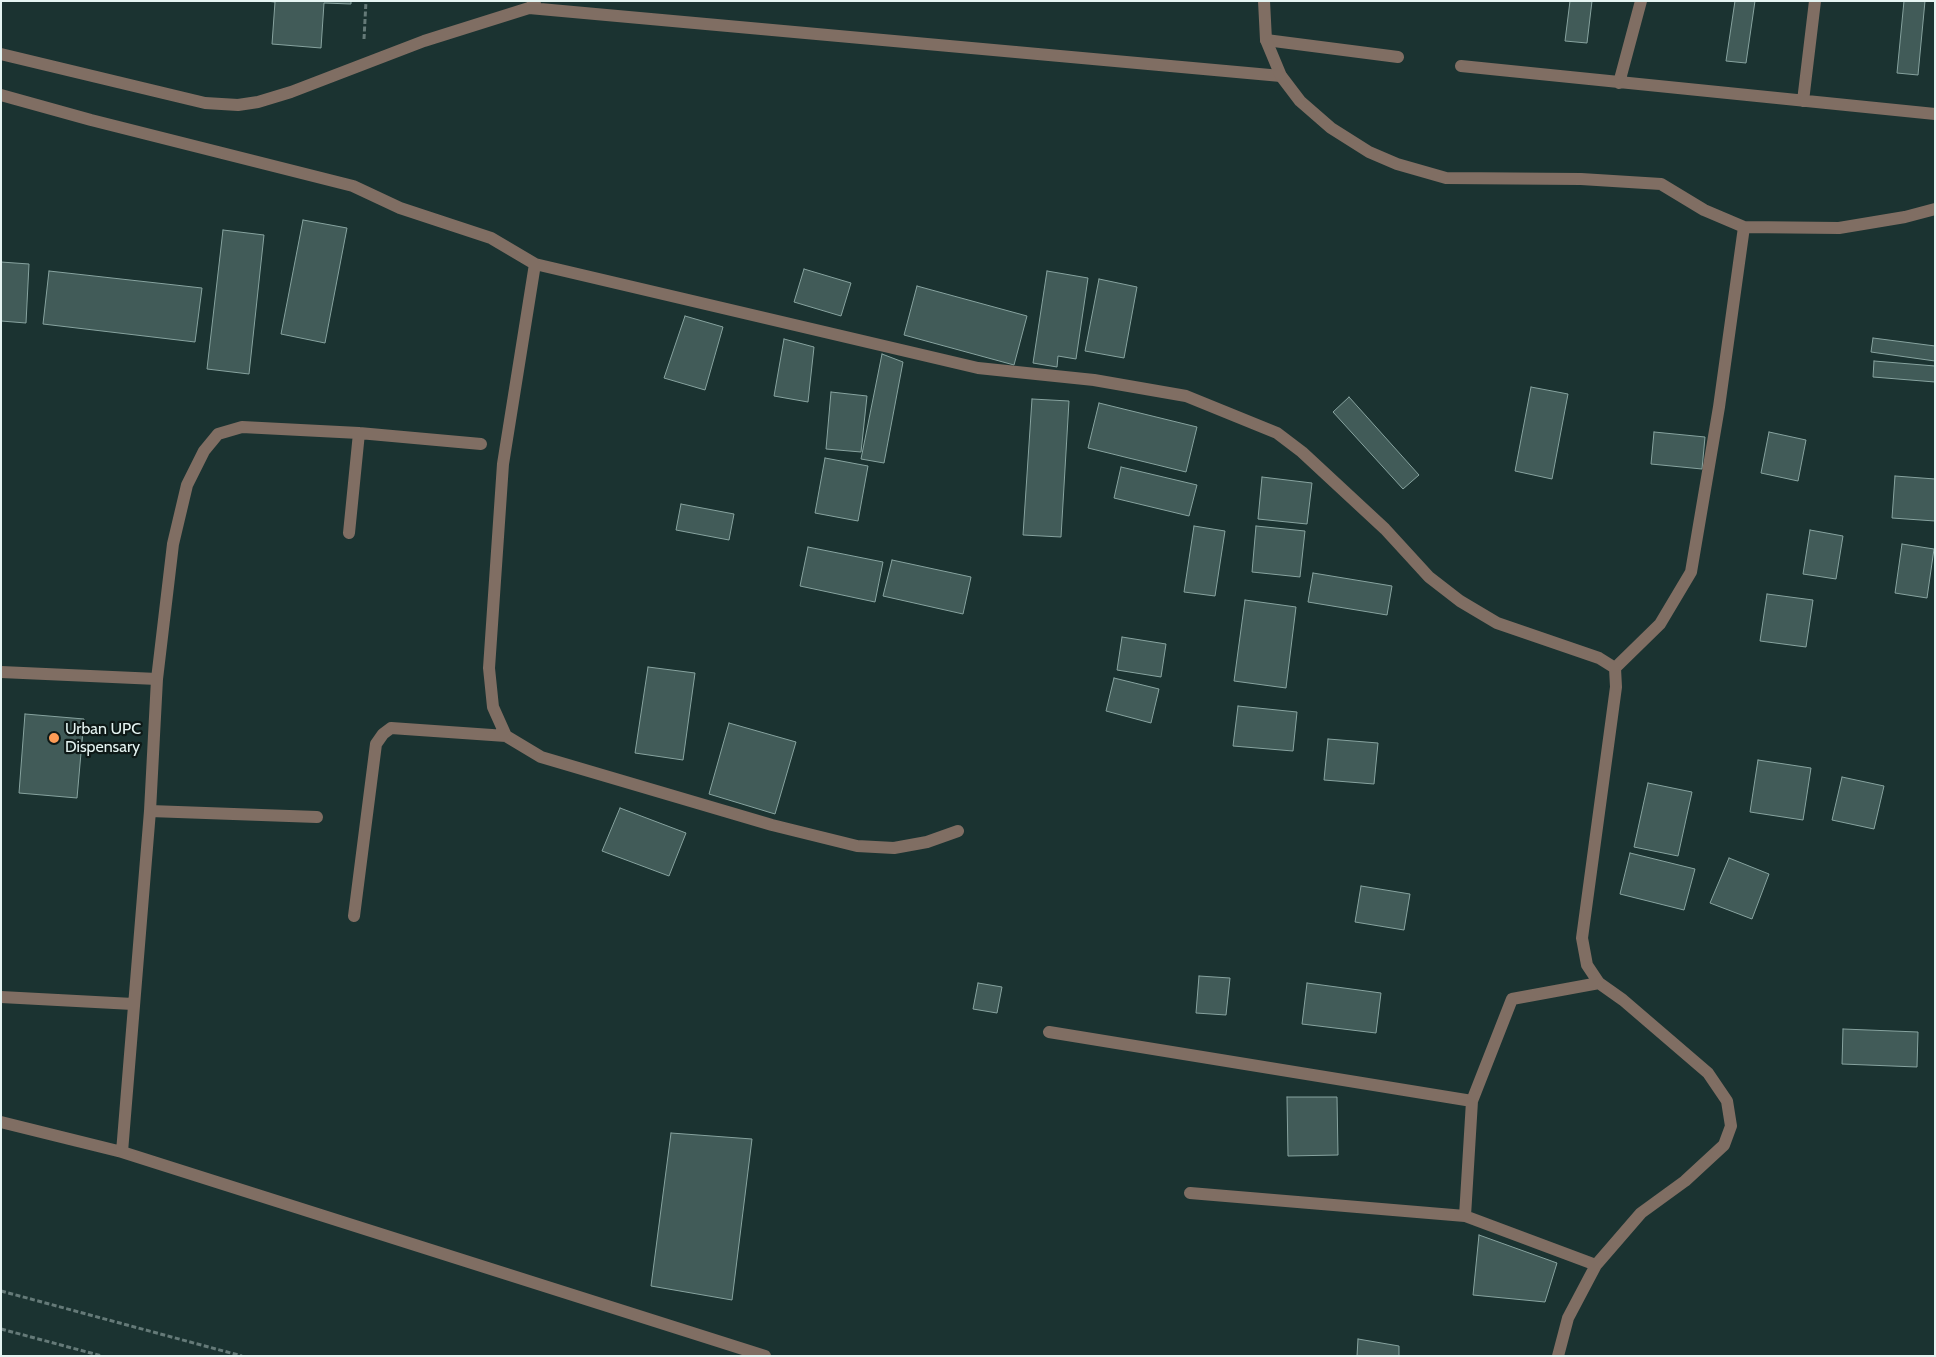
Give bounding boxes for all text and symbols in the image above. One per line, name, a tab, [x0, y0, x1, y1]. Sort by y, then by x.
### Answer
place label: Urban UPC Dispensary	[65, 719, 141, 757]
marker: Urban UPC Dispensary	[47, 731, 61, 745]

